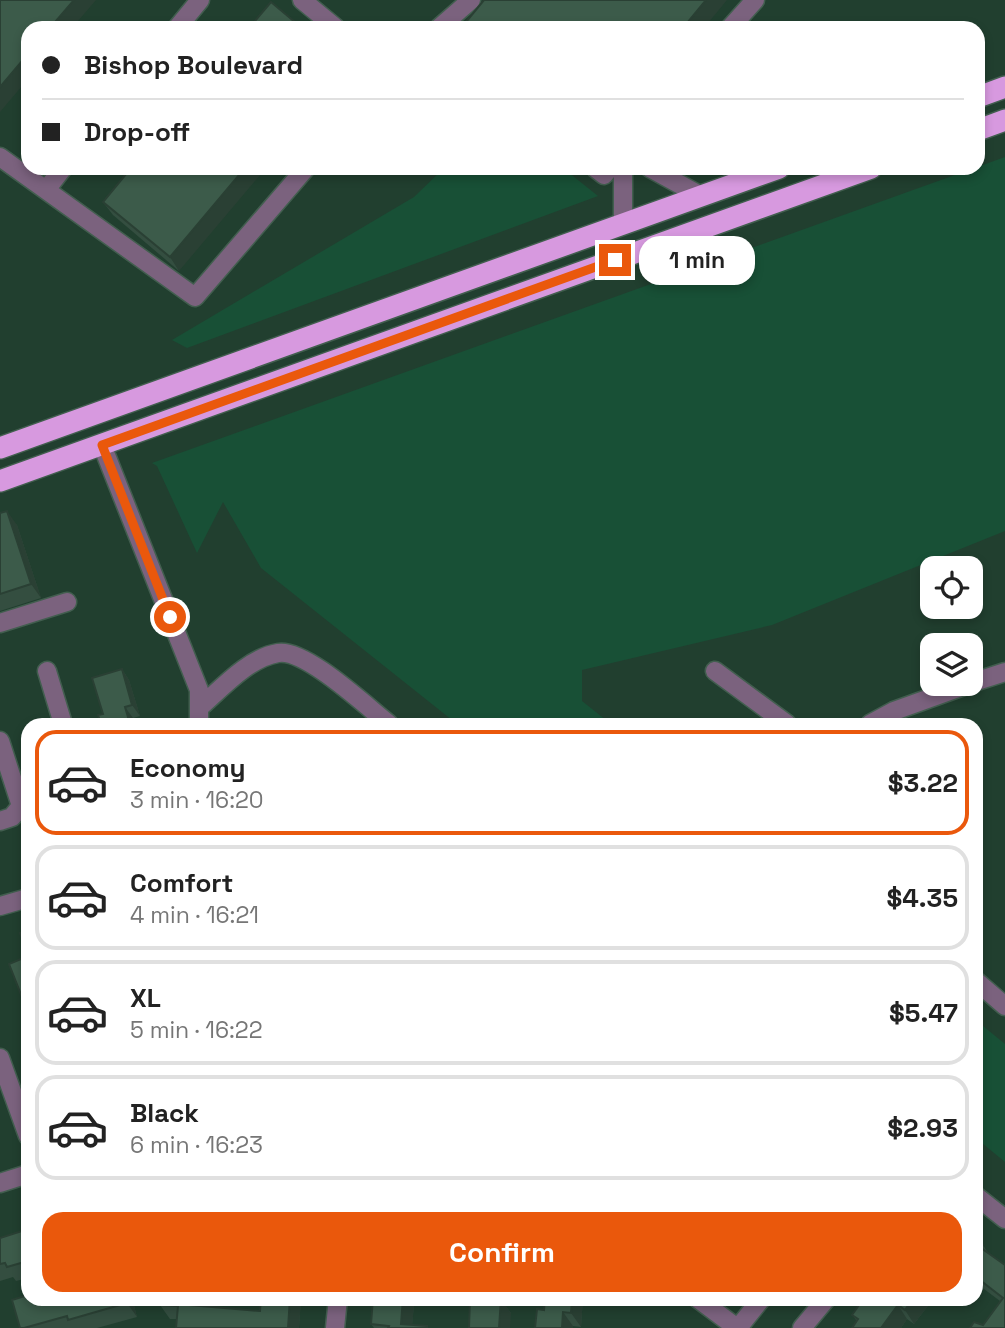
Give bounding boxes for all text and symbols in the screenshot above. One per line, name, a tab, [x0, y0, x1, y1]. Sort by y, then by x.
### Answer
text: Bishop Boulevard	[84, 48, 303, 82]
text: Drop-off	[84, 115, 190, 149]
callout: 1 min	[640, 236, 755, 284]
route end	[599, 244, 631, 276]
text: 1 min	[669, 245, 725, 275]
map controls	[920, 556, 983, 696]
button: locate	[920, 556, 983, 619]
route start	[154, 601, 186, 633]
button: layers	[920, 633, 983, 696]
icon: car	[46, 751, 109, 814]
text: Economy	[130, 751, 246, 785]
text: $3.22	[888, 766, 958, 800]
text: 3 min · 16:20	[130, 785, 264, 815]
icon: car	[46, 866, 109, 929]
text: Comfort	[130, 866, 233, 900]
text: $4.35	[887, 881, 958, 915]
text: 4 min · 16:21	[130, 900, 259, 930]
icon: car	[46, 981, 109, 1044]
text: XL	[130, 981, 161, 1015]
text: $5.47	[889, 996, 958, 1030]
text: 5 min · 16:22	[130, 1015, 263, 1045]
icon: car	[46, 1096, 109, 1159]
text: Black	[130, 1096, 199, 1130]
text: $2.93	[887, 1111, 958, 1145]
text: 6 min · 16:23	[130, 1130, 263, 1160]
button: Confirm	[42, 1212, 962, 1292]

